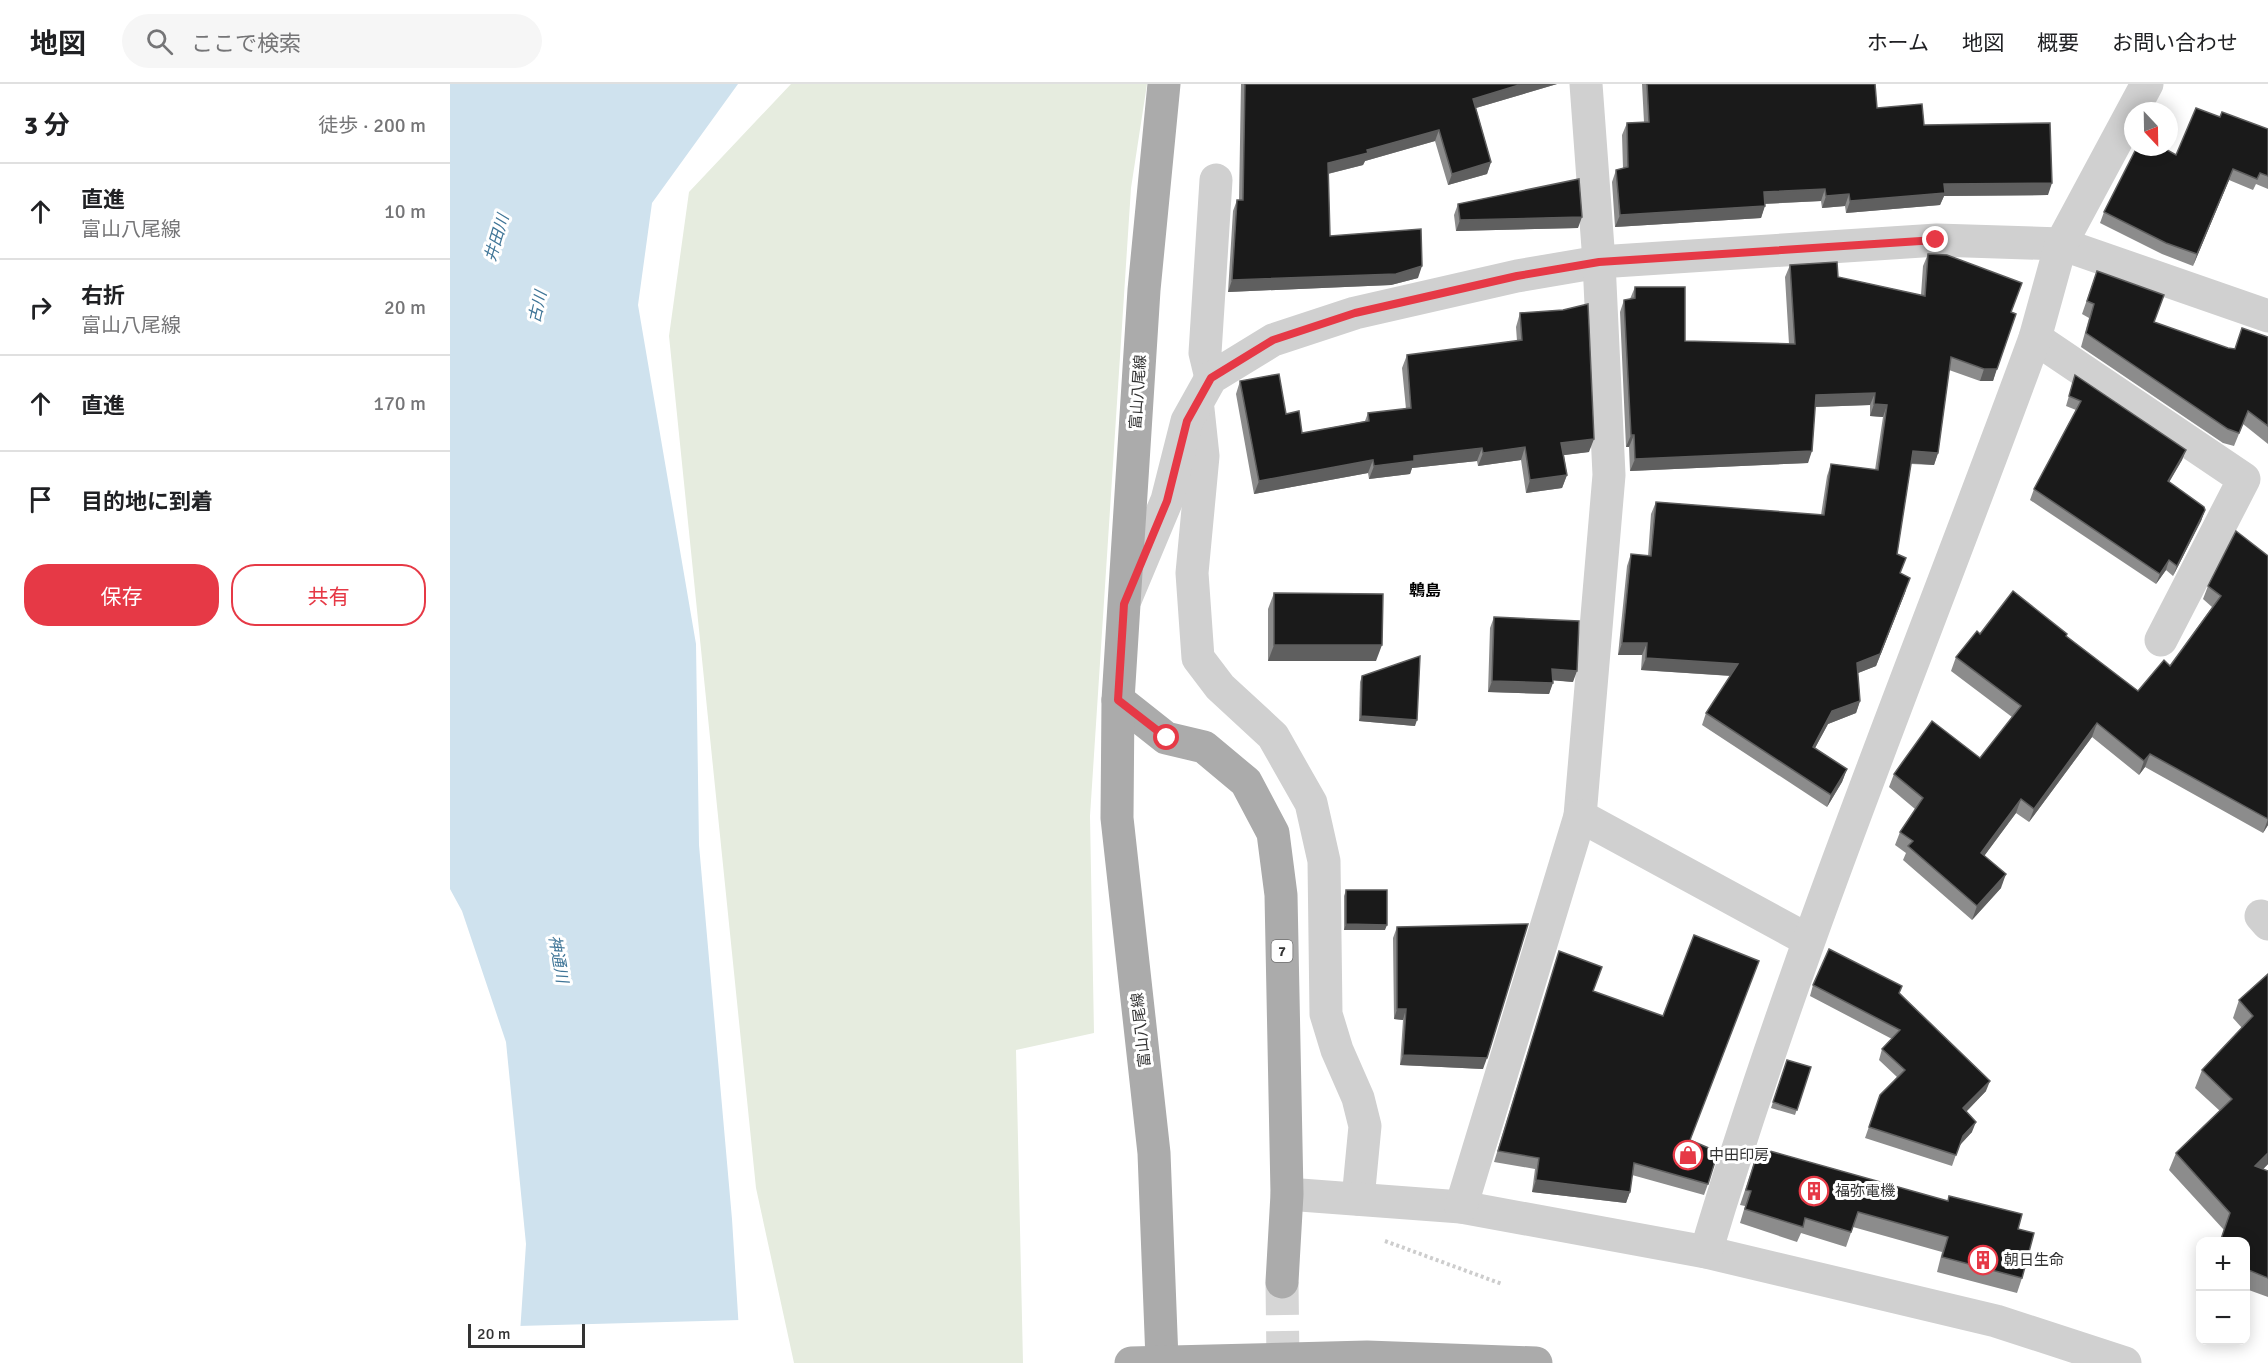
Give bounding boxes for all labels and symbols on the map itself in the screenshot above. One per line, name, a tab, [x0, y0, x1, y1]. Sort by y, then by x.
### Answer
north arrow	[2124, 102, 2178, 156]
water label: 井田川	[480, 210, 514, 264]
route end	[1922, 226, 1948, 252]
water label: 古川	[525, 287, 552, 325]
street label: 富山八尾線	[1126, 354, 1150, 430]
district label: 鵯島	[1409, 581, 1441, 601]
route start	[1153, 724, 1179, 750]
water label: 神通川	[544, 934, 572, 986]
road number: 7	[1272, 940, 1292, 962]
street label: 富山八尾線	[1128, 992, 1154, 1068]
shop icon: 中田印房	[1672, 1139, 1704, 1171]
place label: 中田印房	[1709, 1146, 1769, 1164]
building icon: 福弥電機	[1798, 1175, 1830, 1207]
place label: 福弥電機	[1835, 1182, 1895, 1200]
building icon: 朝日生命	[1967, 1244, 1999, 1276]
place label: 朝日生命	[2004, 1251, 2064, 1269]
scale bar	[468, 1321, 585, 1348]

